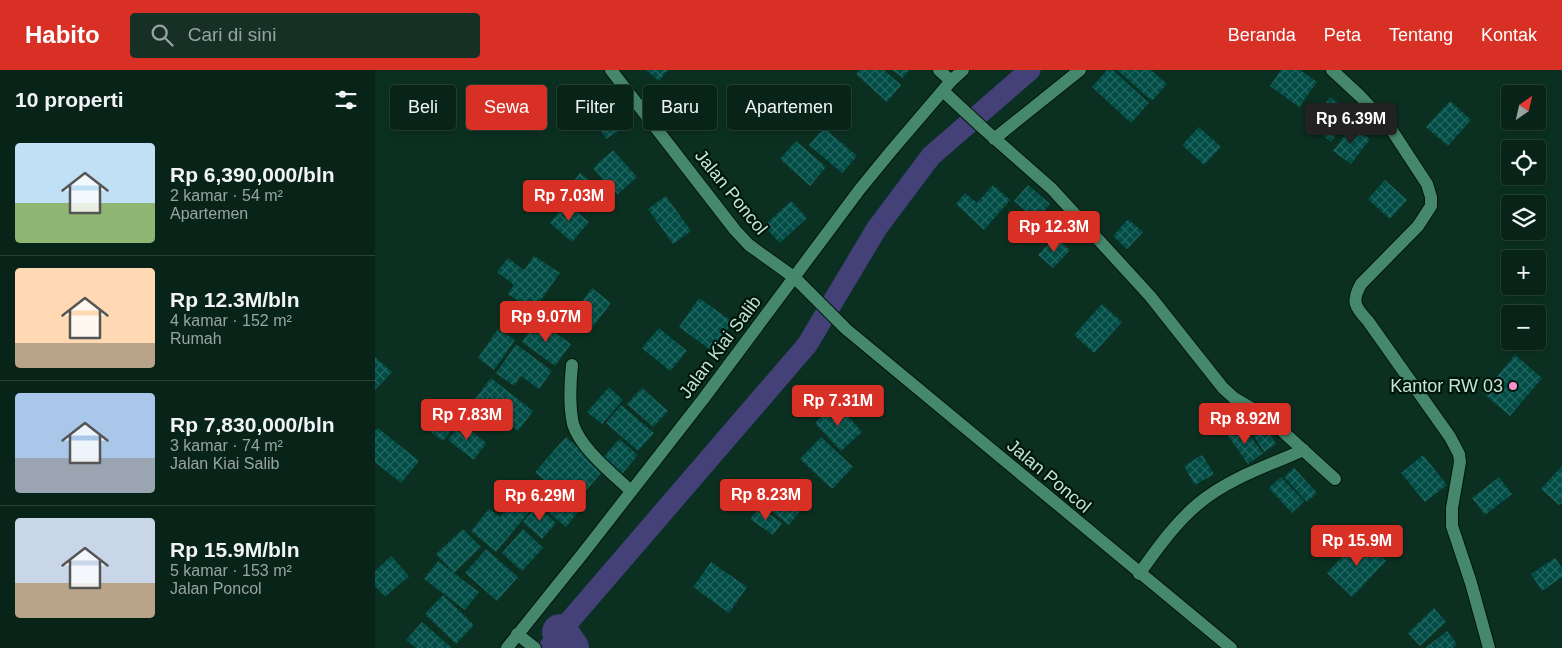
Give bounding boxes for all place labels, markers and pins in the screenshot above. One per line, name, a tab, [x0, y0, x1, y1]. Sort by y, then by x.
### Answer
pin: Rp 6.39M	[1299, 102, 1403, 145]
pin: Rp 7.03M	[517, 180, 621, 222]
pin: Rp 12.3M	[1002, 210, 1106, 253]
pin: Rp 9.07M	[494, 300, 598, 343]
place label: Kantor RW 03	[1390, 376, 1503, 396]
marker: Kantor RW 03	[1507, 380, 1519, 392]
pin: Rp 7.31M	[786, 384, 890, 427]
pin: Rp 7.83M	[415, 398, 519, 441]
pin: Rp 8.92M	[1193, 402, 1297, 445]
pin: Rp 8.23M	[714, 478, 818, 521]
pin: Rp 6.29M	[488, 480, 592, 522]
pin: Rp 15.9M	[1305, 524, 1409, 567]

